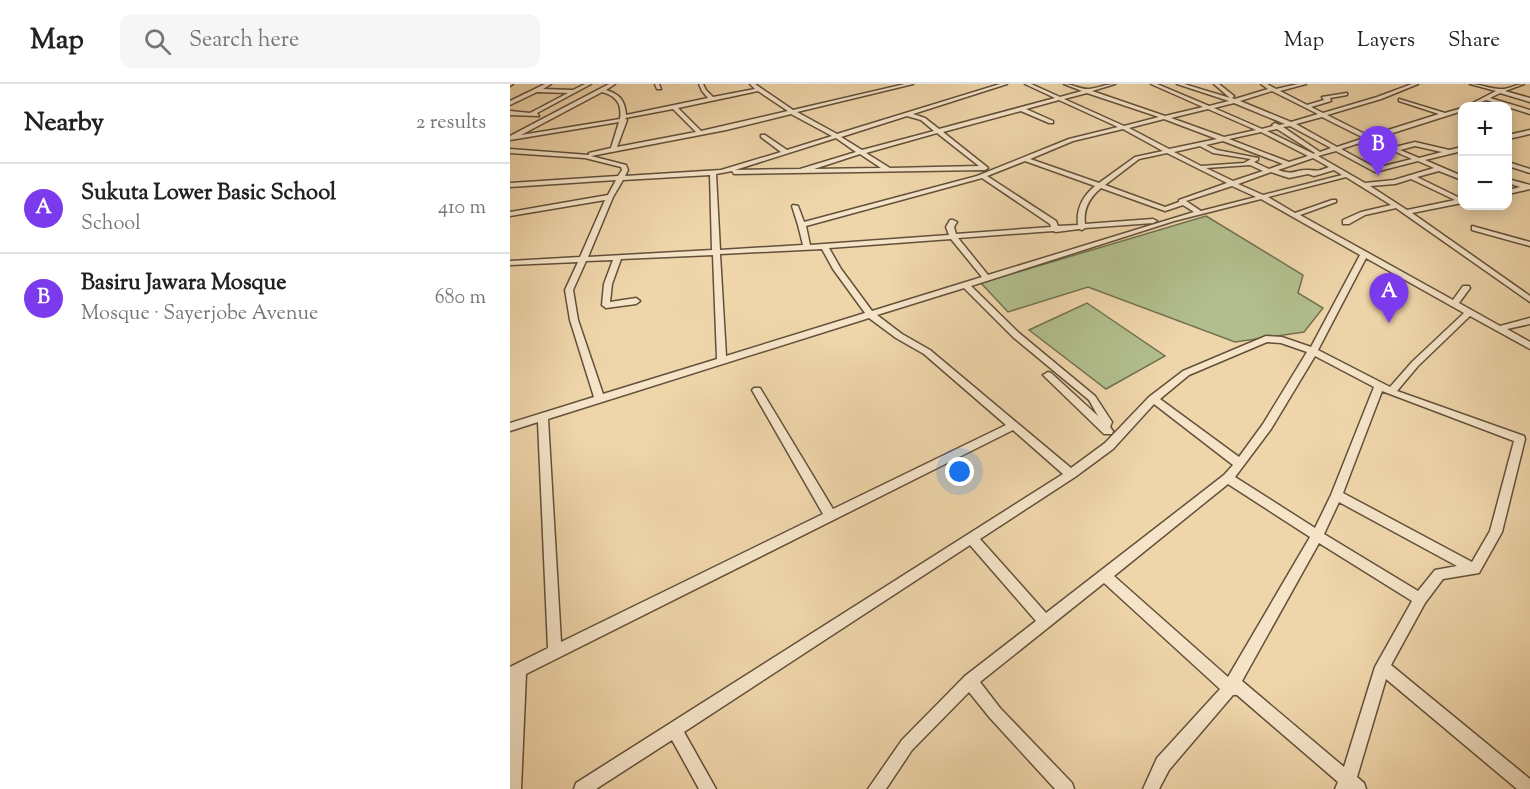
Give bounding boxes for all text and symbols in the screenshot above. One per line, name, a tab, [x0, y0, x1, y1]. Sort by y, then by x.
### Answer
search box	[120, 14, 540, 68]
text: Map	[30, 21, 84, 61]
icon: search	[141, 25, 174, 58]
text: Search here	[189, 25, 299, 57]
text: Map	[1284, 26, 1324, 56]
text: Layers	[1357, 26, 1415, 56]
text: Share	[1448, 26, 1500, 56]
map controls	[1458, 102, 1512, 210]
button: +	[1458, 102, 1512, 156]
text: Nearby	[24, 105, 104, 142]
text: 2 results	[416, 109, 486, 138]
pin: B	[1358, 126, 1398, 176]
button: −	[1458, 156, 1512, 210]
text: Sukuta Lower Basic School	[81, 178, 336, 210]
text: A	[35, 194, 52, 223]
text: 410 m	[438, 194, 486, 223]
text: School	[81, 210, 141, 239]
text: Basiru Jawara Mosque	[81, 268, 287, 300]
pin: A	[1370, 274, 1408, 323]
text: B	[37, 284, 50, 313]
text: 680 m	[435, 284, 486, 313]
text: Mosque · Sayerjobe Avenue	[81, 300, 318, 329]
your location	[945, 457, 974, 486]

